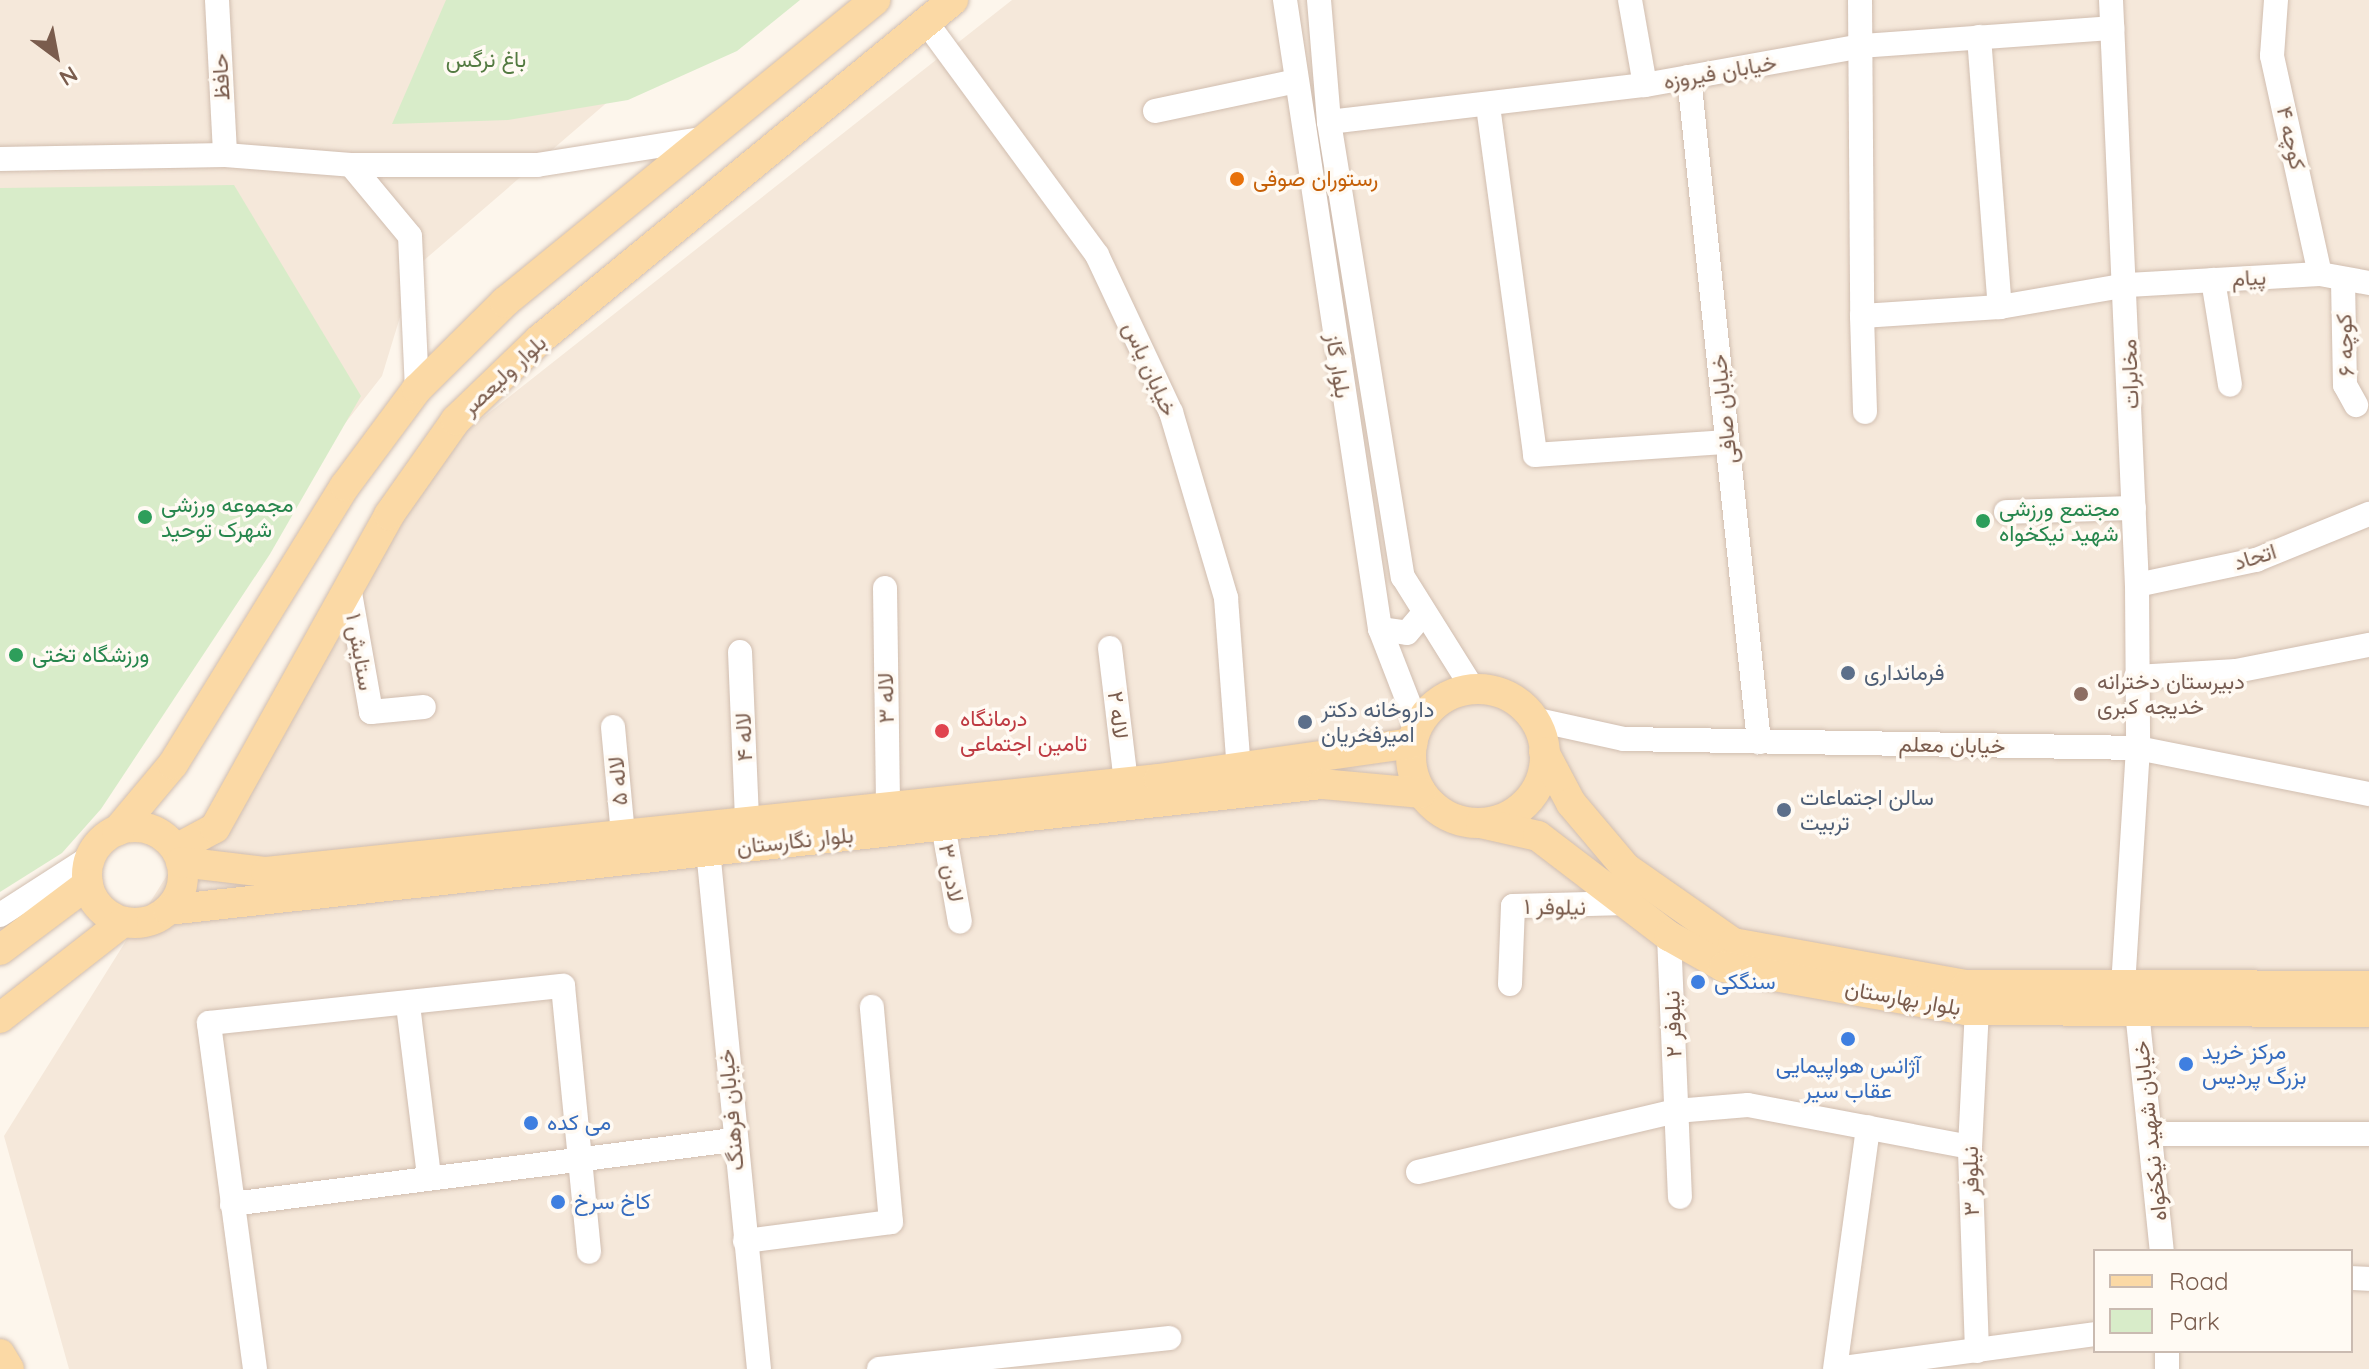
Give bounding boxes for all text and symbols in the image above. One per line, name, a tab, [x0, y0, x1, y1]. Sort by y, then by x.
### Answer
north arrow	[16, 16, 96, 96]
park label: باغ نرگس	[446, 47, 526, 73]
street label: خیابان فیروزه	[1661, 49, 1779, 95]
street label: حافظ	[207, 53, 235, 101]
text: N	[54, 60, 83, 93]
street label: کوچه ۴	[2271, 104, 2311, 172]
place label: رستوران صوفی	[1253, 166, 1378, 192]
marker: رستوران صوفی	[1228, 170, 1246, 188]
street label: پیام	[2231, 264, 2267, 292]
street label: کوچه ۶	[2331, 313, 2359, 377]
street label: خیابان یاس	[1118, 318, 1182, 420]
street label: بلوار ولیعصر	[456, 329, 552, 421]
street label: بلوار گاز	[1320, 332, 1356, 400]
street label: مخابرات	[2116, 338, 2144, 410]
street label: خیابان صافی	[1705, 353, 1743, 465]
place label: مجموعه ورزشی شهرک توحید	[161, 491, 293, 542]
place label: مجتمع ورزشی شهید نیکخواه	[1999, 495, 2120, 546]
marker: مجموعه ورزشی شهرک توحید	[136, 508, 154, 526]
marker: مجتمع ورزشی شهید نیکخواه	[1974, 512, 1992, 530]
street label: اتحاد	[2231, 538, 2279, 576]
street label: ستایش ۱	[340, 611, 380, 693]
place label: ورزشگاه تختی	[32, 642, 149, 668]
marker: ورزشگاه تختی	[7, 646, 25, 664]
place label: فرمانداری	[1864, 660, 1944, 686]
marker: فرمانداری	[1839, 664, 1857, 682]
place label: دبیرستان دخترانه خدیجه کبری	[2097, 668, 2245, 720]
street label: لاله ۳	[872, 672, 900, 724]
marker: دبیرستان دخترانه خدیجه کبری	[2072, 685, 2090, 703]
street label: لاله ۲	[1102, 690, 1134, 740]
place label: داروخانه دکتر امیرفخریان	[1321, 696, 1434, 748]
place label: درمانگاه تامین اجتماعی	[960, 705, 1087, 756]
street label: لاله ۴	[730, 712, 758, 762]
marker: داروخانه دکتر امیرفخریان	[1296, 713, 1314, 731]
marker: درمانگاه تامین اجتماعی	[931, 720, 953, 742]
street label: خیابان معلم	[1898, 731, 2006, 759]
street label: لاله ۵	[603, 755, 633, 807]
place label: سالن اجتماعات تربیت	[1800, 784, 1934, 836]
marker: سالن اجتماعات تربیت	[1775, 801, 1793, 819]
street label: بلوار نگارستان	[735, 822, 855, 860]
street label: لادن ۳	[933, 842, 969, 904]
street label: نیلوفر ۱	[1524, 893, 1586, 921]
place label: سنگکی	[1714, 969, 1776, 995]
marker: سنگکی	[1689, 973, 1707, 991]
street label: بلوار بهارستان	[1843, 975, 1963, 1021]
street label: نیلوفر ۲	[1659, 990, 1687, 1058]
marker: آژانس هواپیمایی عقاب سیر	[1839, 1030, 1857, 1048]
place label: مرکز خرید بزرگ پردیس	[2202, 1038, 2306, 1090]
street label: خیابان شهید نیکخواه	[2127, 1039, 2173, 1223]
street label: خیابان فرهنگ	[713, 1048, 749, 1172]
place label: آژانس هواپیمایی عقاب سیر	[1776, 1052, 1920, 1104]
marker: مرکز خرید بزرگ پردیس	[2177, 1055, 2195, 1073]
place label: می کده	[547, 1110, 611, 1136]
marker: می کده	[522, 1114, 540, 1132]
street label: نیلوفر ۳	[1957, 1146, 1985, 1216]
place label: کاخ سرخ	[574, 1189, 651, 1215]
marker: کاخ سرخ	[549, 1193, 567, 1211]
legend	[2093, 1249, 2353, 1353]
text: Road	[2169, 1266, 2229, 1296]
text: Park	[2169, 1306, 2220, 1336]

